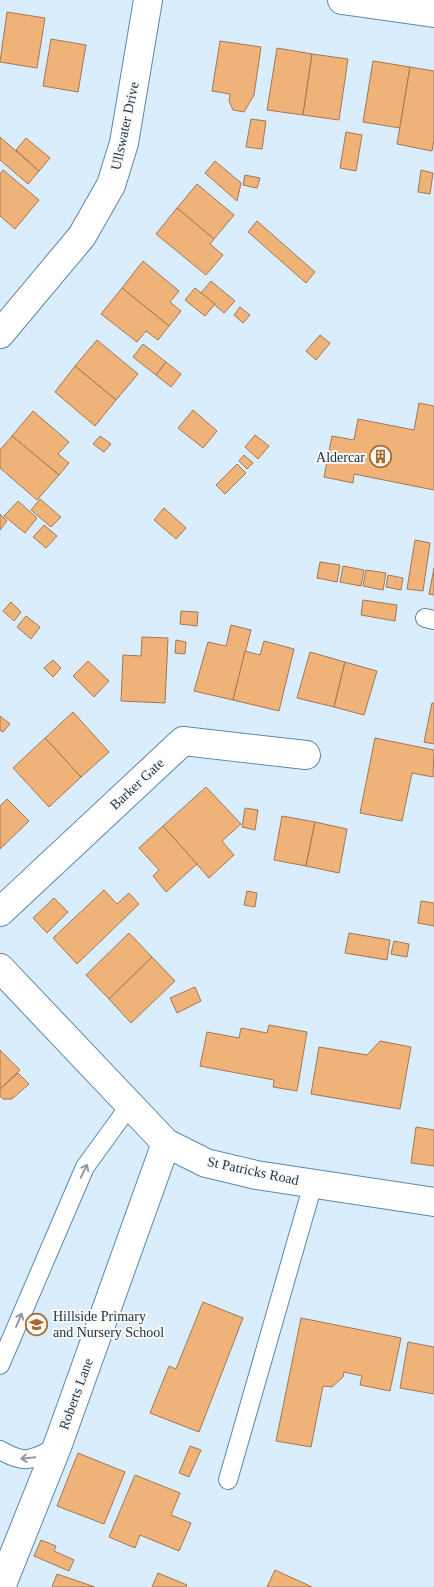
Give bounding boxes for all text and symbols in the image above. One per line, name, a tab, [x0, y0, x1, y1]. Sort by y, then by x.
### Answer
street label: Ullswater Drive	[108, 81, 142, 171]
building icon: Aldercar	[369, 445, 393, 469]
place label: Aldercar	[316, 450, 365, 465]
street label: Barker Gate	[107, 755, 167, 813]
street label: St Patricks Road	[206, 1154, 300, 1188]
one-way arrow	[79, 1164, 89, 1179]
place label: Hillside Primary and Nursery School	[53, 1309, 164, 1340]
school or university icon: Hillside Primary and Nursery School	[25, 1312, 49, 1336]
one-way arrow	[15, 1313, 25, 1328]
street label: Roberts Lane	[56, 1356, 96, 1432]
one-way arrow	[21, 1453, 37, 1463]

